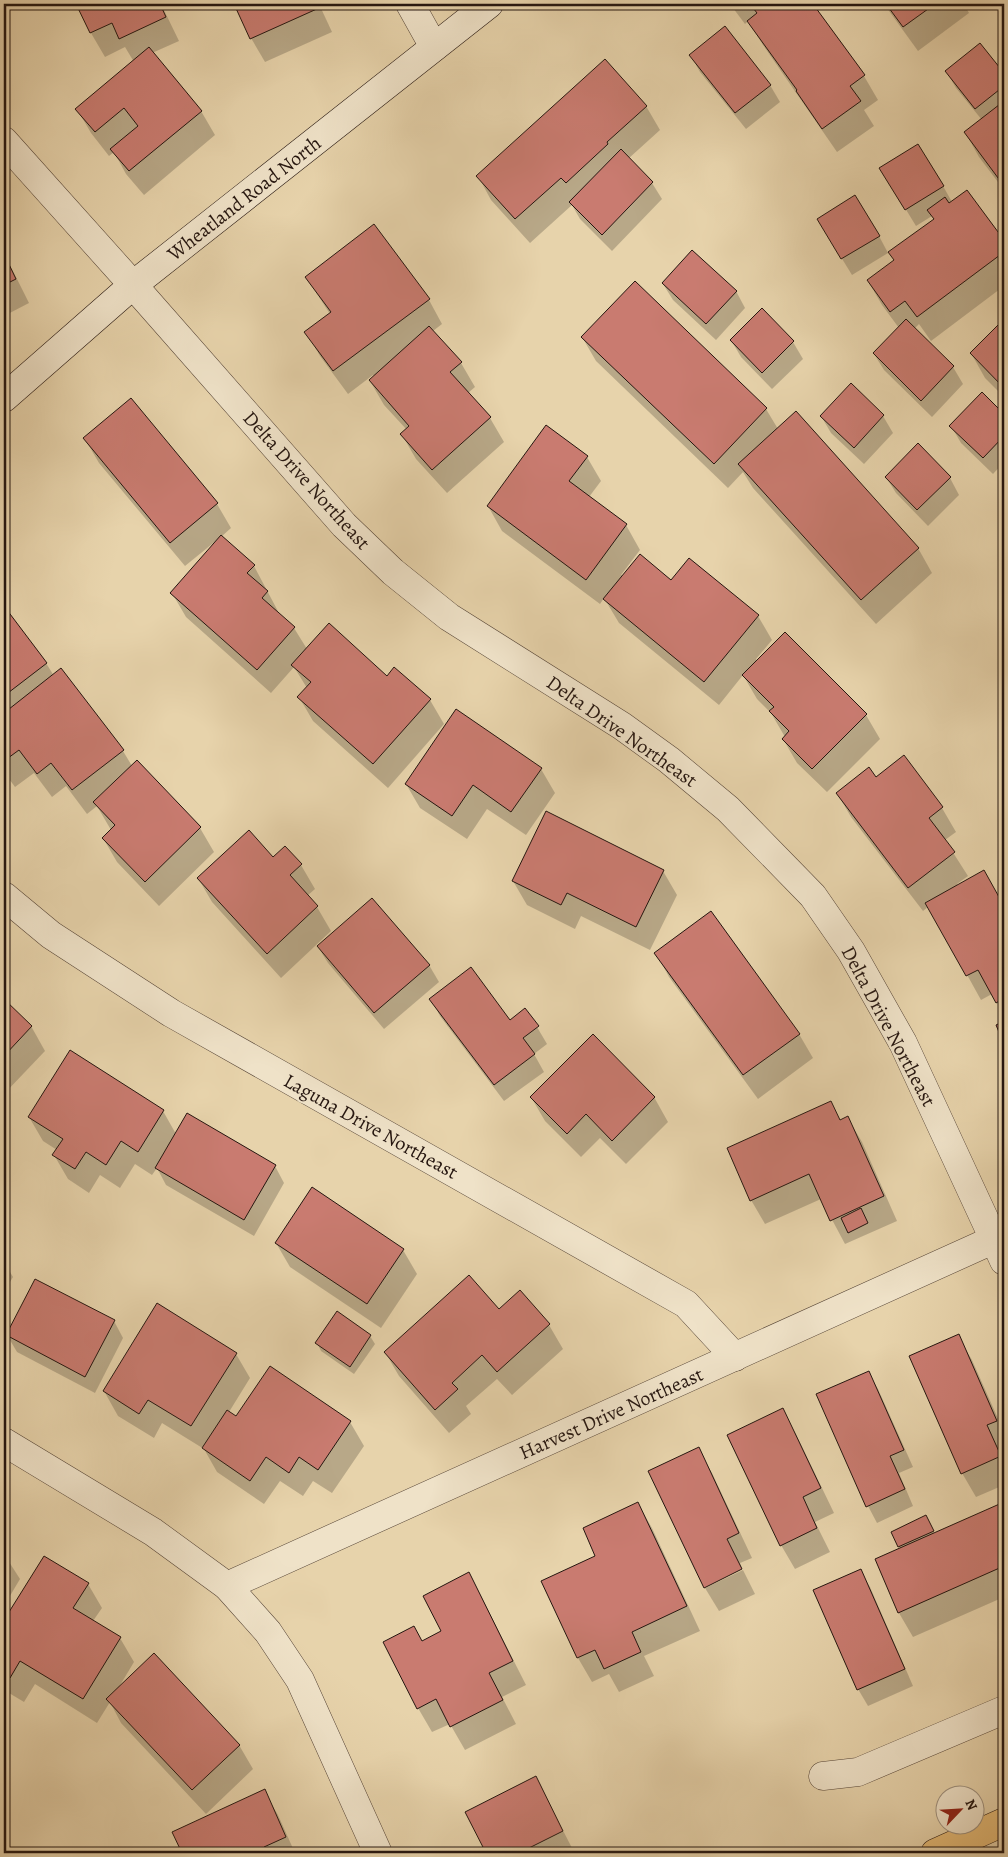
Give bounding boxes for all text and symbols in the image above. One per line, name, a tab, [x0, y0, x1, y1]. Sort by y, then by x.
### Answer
street label: Wheatland Road North	[161, 130, 327, 268]
street label: Delta Drive Northeast	[237, 405, 377, 556]
street label: Delta Drive Northeast	[541, 669, 703, 794]
street label: Delta Drive Northeast	[835, 941, 943, 1112]
street label: Laguna Drive Northeast	[279, 1067, 463, 1186]
street label: Harvest Drive Northeast	[515, 1361, 708, 1466]
north arrow	[936, 1784, 986, 1834]
text: N	[961, 1796, 982, 1813]

